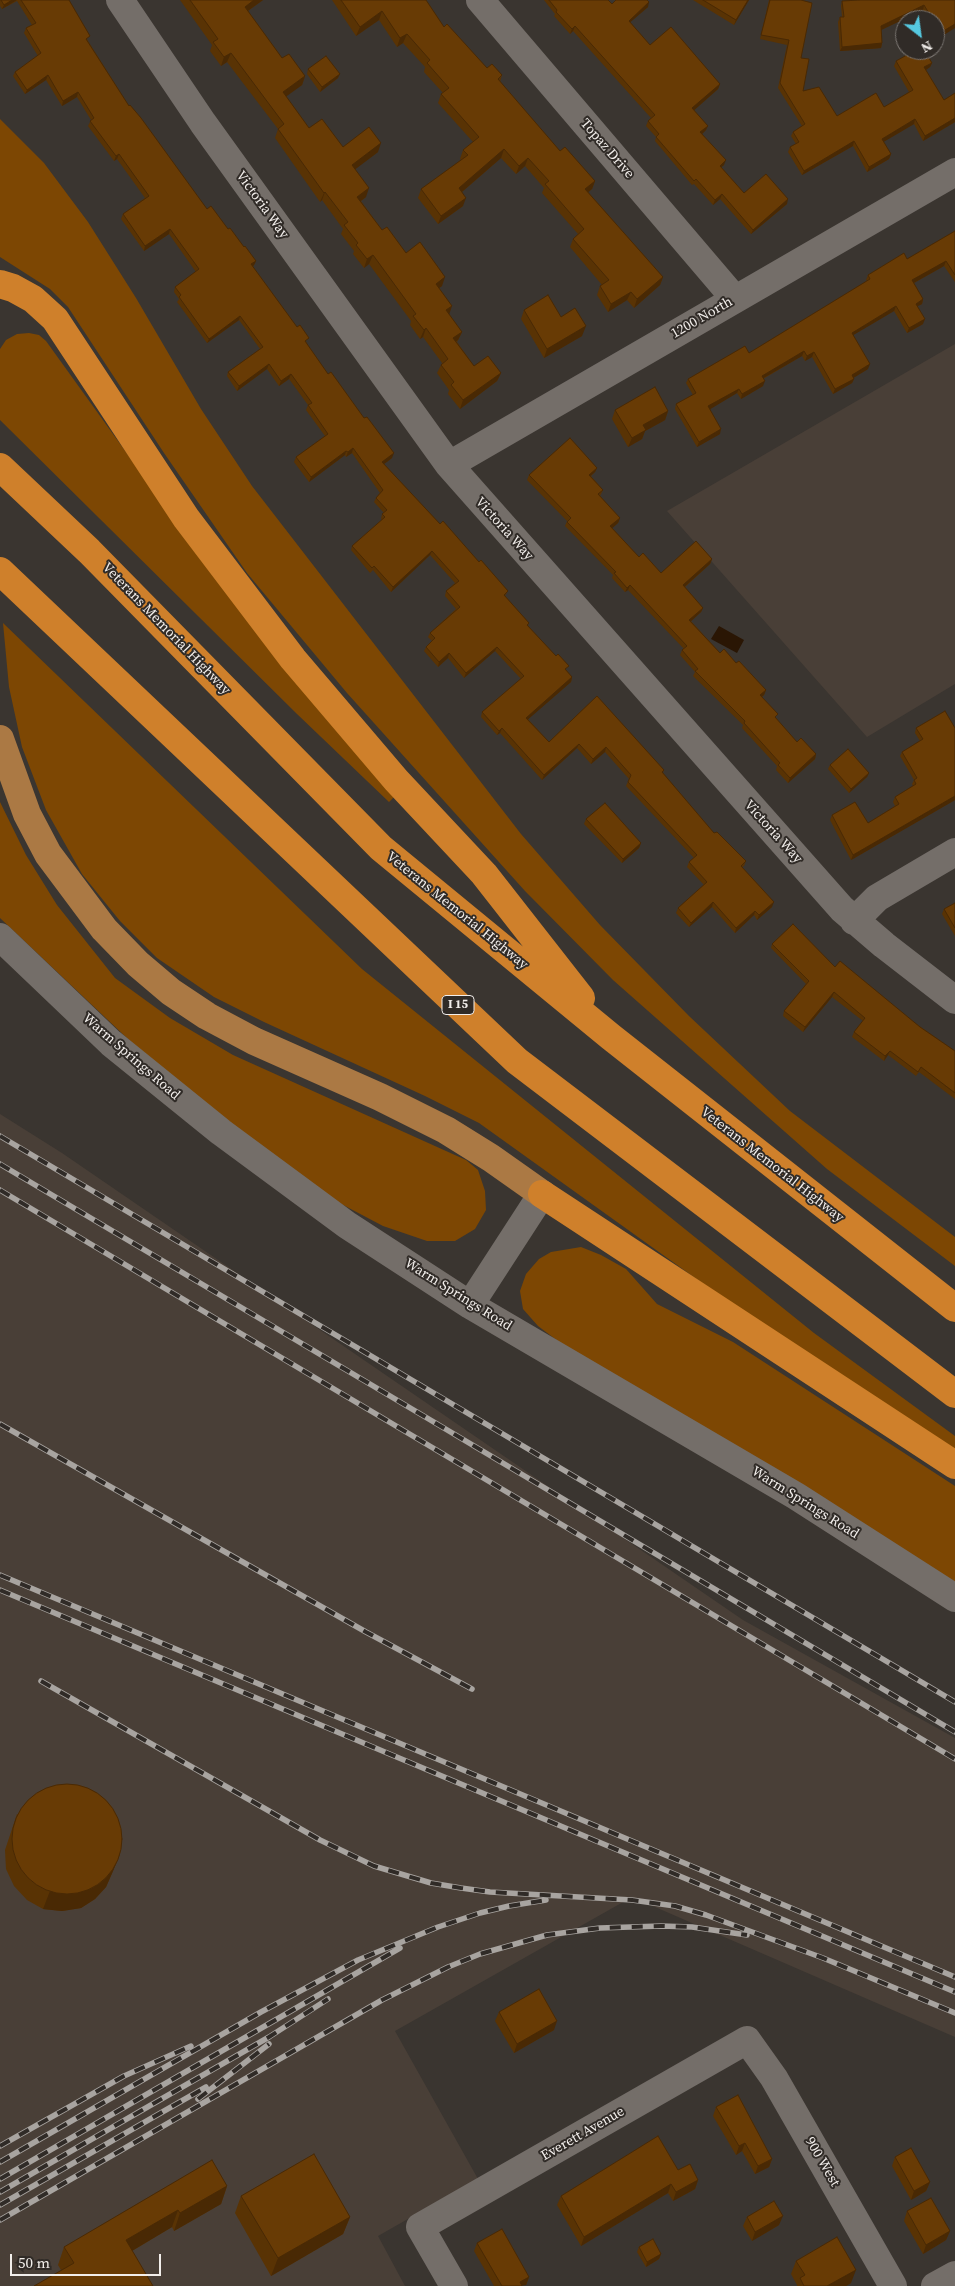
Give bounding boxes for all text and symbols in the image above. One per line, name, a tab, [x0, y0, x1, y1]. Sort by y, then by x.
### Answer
north arrow	[895, 10, 945, 60]
text: N	[918, 36, 936, 58]
street label: Topaz Drive	[576, 116, 638, 182]
street label: Victoria Way	[232, 168, 292, 242]
street label: 1200 North	[668, 294, 736, 342]
street label: Victoria Way	[471, 494, 537, 564]
street label: Veterans Memorial Highway	[98, 559, 234, 699]
street label: Victoria Way	[740, 797, 806, 867]
street label: Veterans Memorial Highway	[383, 849, 531, 973]
road number: I 15	[442, 996, 474, 1014]
street label: Warm Springs Road	[79, 1010, 183, 1104]
street label: Veterans Memorial Highway	[697, 1104, 847, 1226]
street label: Warm Springs Road	[401, 1255, 515, 1335]
street label: Warm Springs Road	[748, 1463, 862, 1543]
street label: Everett Avenue	[538, 2103, 628, 2165]
street label: 900 West	[801, 2134, 843, 2190]
scale bar	[12, 2244, 164, 2276]
text: 50 m	[18, 2252, 50, 2273]

